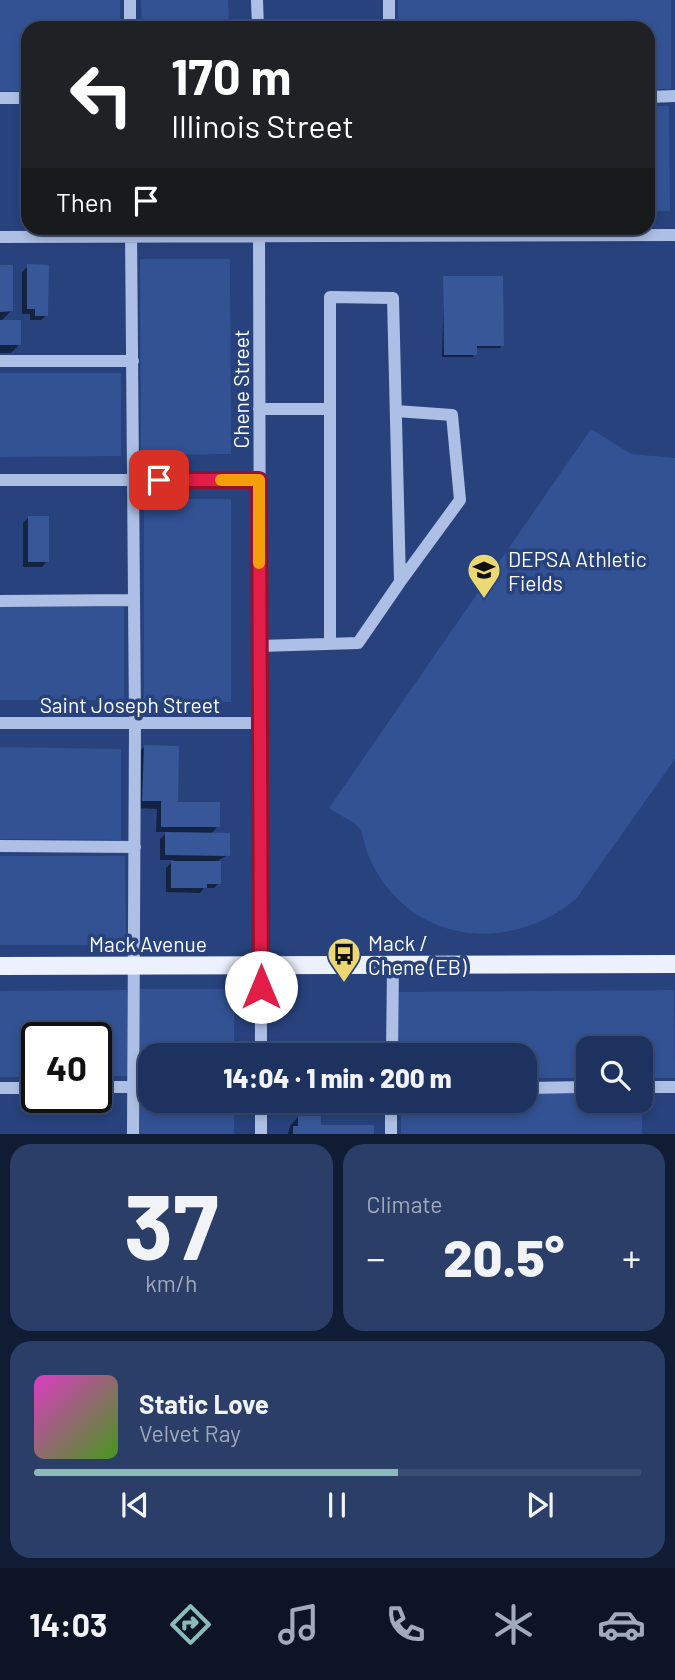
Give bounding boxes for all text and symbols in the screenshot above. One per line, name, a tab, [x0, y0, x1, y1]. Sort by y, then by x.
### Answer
text: 170 m	[171, 46, 291, 105]
icon: left	[56, 49, 147, 140]
text: Illinois Street	[171, 106, 354, 144]
icon: arrive	[127, 182, 165, 220]
text: Then	[56, 186, 113, 217]
street label: Chene Street	[228, 329, 253, 449]
pin	[129, 450, 189, 510]
icon: arrive	[140, 461, 178, 499]
place label: DEPSA Athletic Fields	[508, 546, 647, 595]
school or university icon: DEPSA Athletic Fields	[465, 551, 503, 600]
street label: Saint Joseph Street	[40, 692, 220, 717]
place label: Mack / Chene (EB)	[368, 930, 467, 979]
street label: Mack Avenue	[89, 931, 207, 956]
bus stop icon: Mack / Chene (EB)	[325, 935, 363, 984]
position arrow	[224, 950, 298, 1024]
speed limit sign: 40	[21, 1022, 112, 1113]
map controls	[576, 1036, 653, 1113]
button: search	[576, 1036, 653, 1113]
text: 14:04 · 1 min · 200 m	[223, 1062, 452, 1093]
text: 37	[124, 1169, 218, 1278]
text: Climate	[367, 1190, 443, 1218]
text: 20.5°	[443, 1225, 564, 1287]
text: −	[367, 1234, 386, 1280]
text: +	[622, 1234, 641, 1280]
text: km/h	[145, 1269, 197, 1297]
text: Static Love	[139, 1388, 269, 1419]
text: Velvet Ray	[139, 1419, 241, 1447]
icon: previous	[116, 1486, 154, 1524]
icon: pause	[318, 1486, 356, 1524]
icon: next	[521, 1486, 559, 1524]
icon: directions	[166, 1600, 215, 1649]
icon: music	[274, 1600, 323, 1649]
icon: phone	[381, 1600, 430, 1649]
icon: climate	[489, 1600, 538, 1649]
icon: car	[597, 1600, 646, 1649]
text: 14:03	[29, 1605, 107, 1643]

